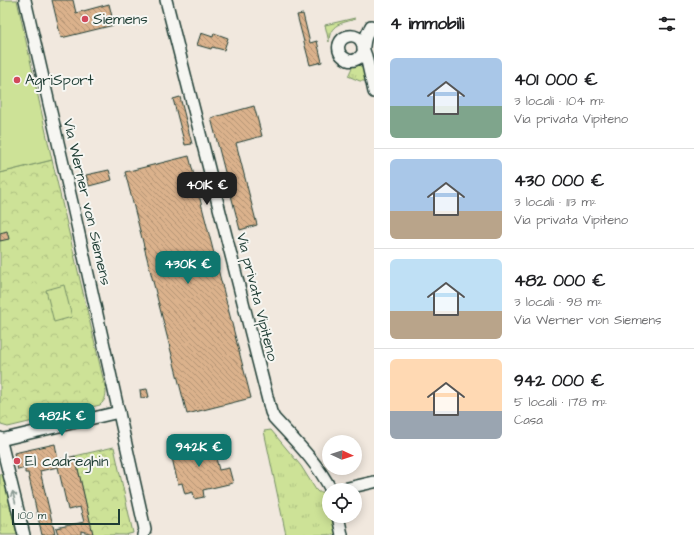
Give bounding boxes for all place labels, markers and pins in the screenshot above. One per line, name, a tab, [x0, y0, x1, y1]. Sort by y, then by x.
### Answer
place label: Siemens	[93, 9, 148, 30]
marker: Siemens	[80, 14, 90, 24]
place label: AgriSport	[25, 70, 94, 92]
marker: AgriSport	[12, 75, 22, 85]
pin: 401K €	[174, 172, 240, 206]
pin: 430K €	[155, 251, 221, 285]
pin: 482K €	[29, 403, 95, 437]
pin: 942K €	[166, 434, 232, 468]
place label: El cadreghin	[25, 451, 109, 473]
marker: El cadreghin	[12, 456, 22, 466]

